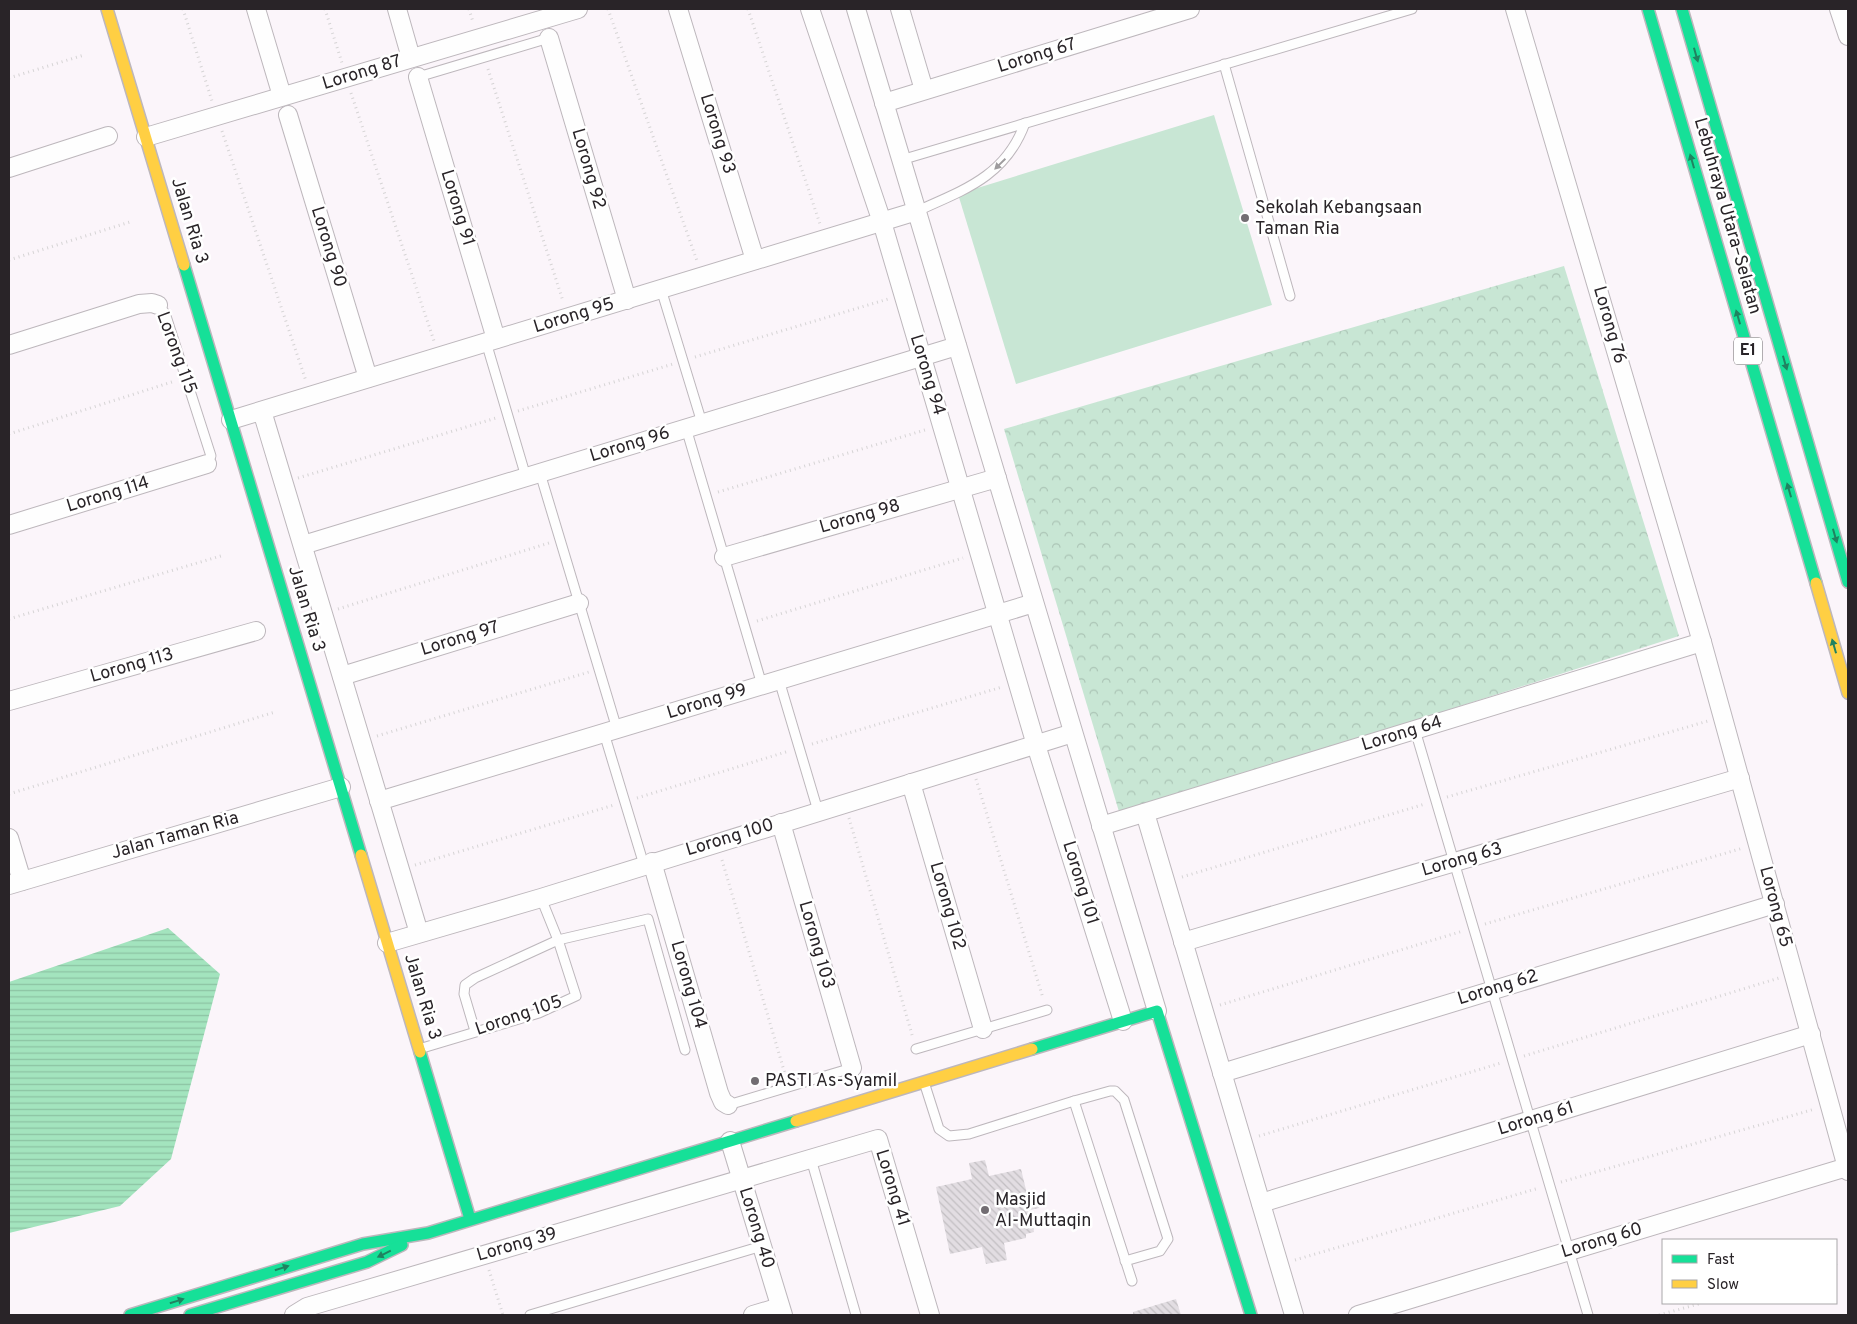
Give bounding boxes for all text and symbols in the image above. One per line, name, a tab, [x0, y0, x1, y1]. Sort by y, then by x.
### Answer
street label: Lorong 67	[995, 33, 1079, 79]
one-way arrow	[1693, 48, 1701, 63]
street label: Lorong 87	[320, 50, 404, 96]
street label: Lorong 93	[694, 91, 740, 177]
street label: Lebuhraya Utara–Selatan	[1688, 115, 1766, 317]
street label: Lorong 92	[565, 126, 611, 212]
one-way arrow	[1688, 154, 1696, 169]
one-way arrow	[995, 158, 1007, 170]
street label: Lorong 91	[434, 167, 480, 249]
street label: Jalan Ria 3	[165, 175, 213, 267]
place label: Sekolah Kebangsaan Taman Ria	[1255, 197, 1422, 241]
street label: Lorong 90	[305, 204, 351, 290]
marker: Sekolah Kebangsaan Taman Ria	[1239, 212, 1251, 224]
street label: Lorong 76	[1587, 283, 1631, 367]
street label: Lorong 95	[531, 293, 617, 339]
street label: Lorong 115	[151, 309, 201, 397]
one-way arrow	[1733, 310, 1741, 325]
street label: Lorong 94	[904, 332, 950, 418]
road number: E1	[1734, 338, 1762, 364]
one-way arrow	[1782, 355, 1790, 370]
street label: Lorong 96	[587, 422, 673, 468]
street label: Lorong 114	[64, 471, 152, 519]
one-way arrow	[1784, 482, 1792, 497]
street label: Lorong 98	[817, 495, 903, 539]
one-way arrow	[1831, 528, 1839, 543]
street label: Jalan Ria 3	[282, 563, 330, 655]
street label: Lorong 97	[418, 616, 502, 662]
one-way arrow	[1830, 638, 1838, 653]
street label: Lorong 113	[88, 643, 176, 689]
street label: Lorong 99	[664, 679, 750, 725]
street label: Lorong 64	[1359, 711, 1445, 757]
street label: Jalan Taman Ria	[108, 807, 242, 865]
street label: Lorong 100	[683, 814, 777, 862]
street label: Lorong 101	[1056, 838, 1104, 928]
street label: Lorong 63	[1419, 838, 1505, 882]
street label: Lorong 102	[923, 859, 971, 953]
street label: Lorong 65	[1753, 864, 1797, 950]
street label: Lorong 103	[792, 898, 840, 992]
street label: Lorong 104	[664, 938, 712, 1032]
street label: Jalan Ria 3	[398, 951, 446, 1043]
street label: Lorong 62	[1455, 965, 1541, 1011]
street label: Lorong 105	[472, 990, 566, 1042]
place label: PASTI As-Syamil	[765, 1070, 897, 1093]
marker: PASTI As-Syamil	[749, 1075, 761, 1087]
street label: Lorong 61	[1495, 1096, 1577, 1142]
street label: Lorong 41	[869, 1147, 915, 1229]
street label: Lorong 40	[733, 1184, 779, 1272]
place label: Masjid Al-Muttaqin	[995, 1189, 1091, 1233]
marker: Masjid Al-Muttaqin	[979, 1204, 991, 1216]
street label: Lorong 60	[1559, 1218, 1645, 1264]
street label: Lorong 39	[474, 1223, 560, 1267]
legend	[1662, 1239, 1837, 1304]
one-way arrow	[377, 1250, 391, 1258]
text: Fast	[1707, 1251, 1735, 1270]
one-way arrow	[275, 1264, 290, 1272]
text: Slow	[1707, 1276, 1739, 1295]
one-way arrow	[170, 1297, 185, 1305]

